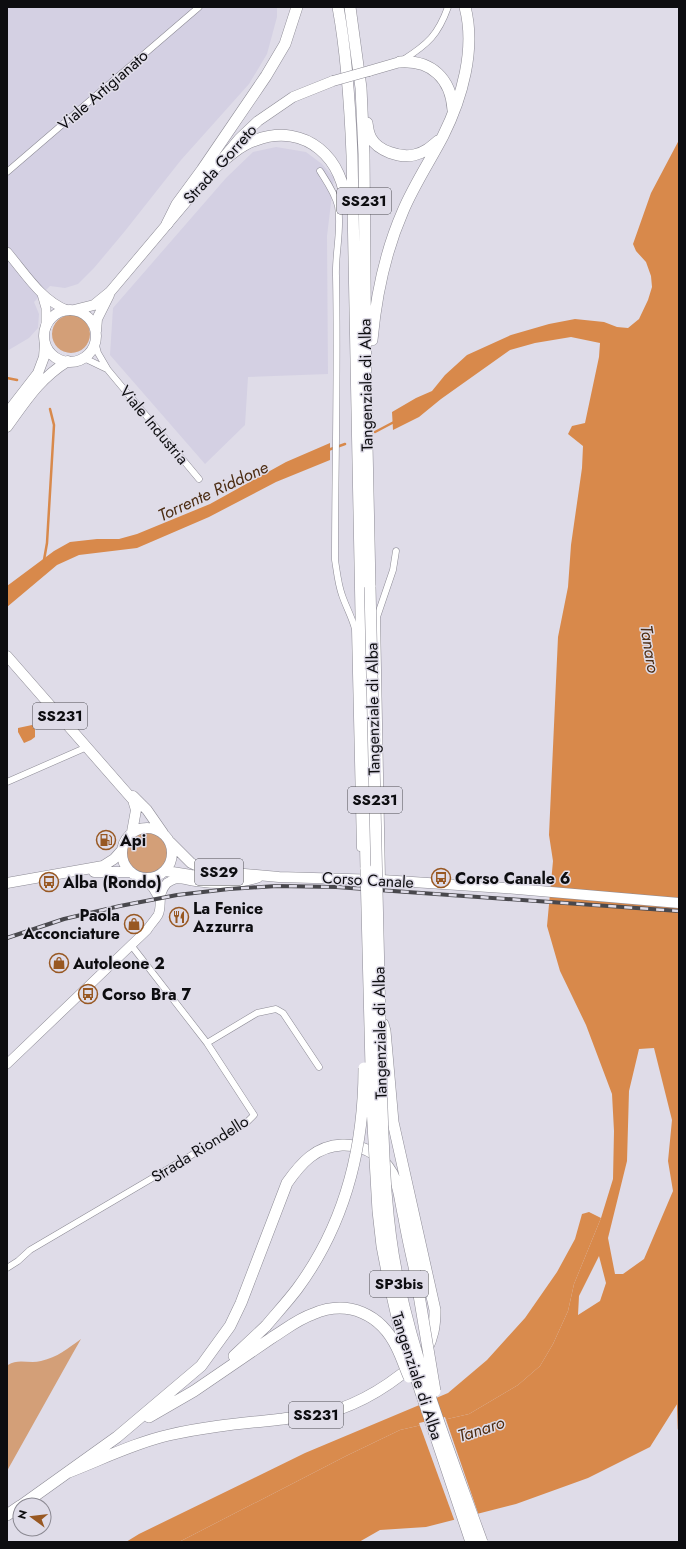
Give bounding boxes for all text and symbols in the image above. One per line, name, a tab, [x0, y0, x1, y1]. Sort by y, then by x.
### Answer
street label: Viale Artigianato	[53, 44, 153, 136]
street label: Strada Gorreto	[178, 119, 262, 209]
road number: SS231	[337, 188, 391, 214]
street label: Tangenziale di Alba	[353, 318, 379, 452]
street label: Viale Industria	[114, 381, 194, 469]
water label: Torrente Riddone	[154, 455, 273, 527]
water label: Tanaro	[634, 623, 666, 675]
street label: Tangenziale di Alba	[360, 642, 386, 776]
road number: SS231	[33, 703, 87, 729]
road number: SS231	[348, 787, 402, 813]
fuel station icon: Api	[95, 829, 117, 851]
place label: Api	[119, 829, 146, 852]
road number: SS29	[195, 859, 243, 885]
street label: Corso Canale	[322, 866, 414, 894]
bus stop icon: Corso Canale 6	[430, 867, 452, 889]
place label: Corso Canale 6	[455, 867, 570, 890]
bus stop icon: Alba (Rondo)	[38, 871, 60, 893]
place label: Alba (Rondo)	[62, 871, 162, 894]
place label: La Fenice Azzurra	[192, 897, 263, 938]
place label: Paola Acconciature	[22, 904, 120, 945]
restaurant icon: La Fenice Azzurra	[168, 906, 190, 928]
shop icon: Paola Acconciature	[123, 913, 145, 935]
shop icon: Autoleone 2	[48, 952, 70, 974]
place label: Autoleone 2	[72, 952, 165, 975]
street label: Tangenziale di Alba	[367, 966, 393, 1100]
bus stop icon: Corso Bra 7	[77, 983, 99, 1005]
place label: Corso Bra 7	[102, 983, 191, 1006]
street label: Strada Riondello	[147, 1110, 253, 1188]
road number: SP3bis	[370, 1271, 428, 1297]
street label: Tangenziale di Alba	[386, 1309, 448, 1443]
road number: SS231	[289, 1402, 343, 1428]
water label: Tanaro	[455, 1410, 507, 1448]
north arrow	[12, 1497, 52, 1537]
text: N	[13, 1508, 31, 1521]

